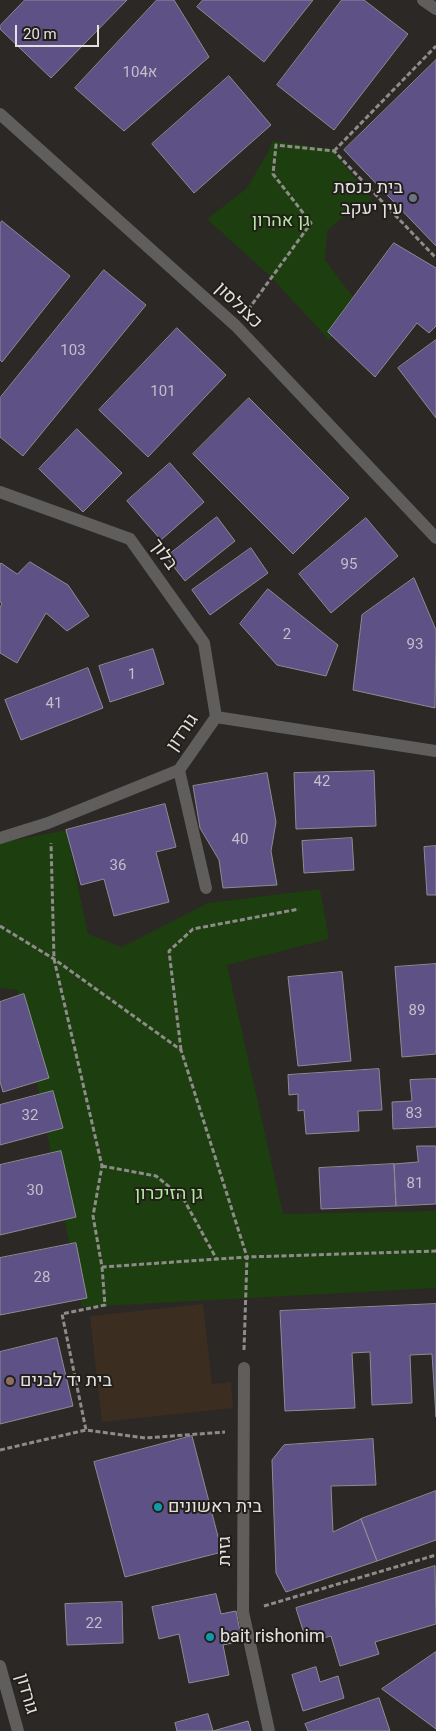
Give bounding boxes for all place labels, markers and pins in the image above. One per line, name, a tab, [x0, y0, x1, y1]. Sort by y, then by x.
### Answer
place label: בית כנסת עין יעקב	[333, 177, 403, 220]
marker: בית כנסת עין יעקב	[407, 192, 419, 204]
place label: בית יד לבנים	[20, 1370, 112, 1392]
marker: בית יד לבנים	[4, 1375, 16, 1387]
place label: בית ראשונים	[168, 1496, 262, 1518]
marker: בית ראשונים	[152, 1501, 164, 1513]
place label: bait rishonim	[220, 1626, 325, 1648]
marker: bait rishonim	[204, 1631, 216, 1643]

